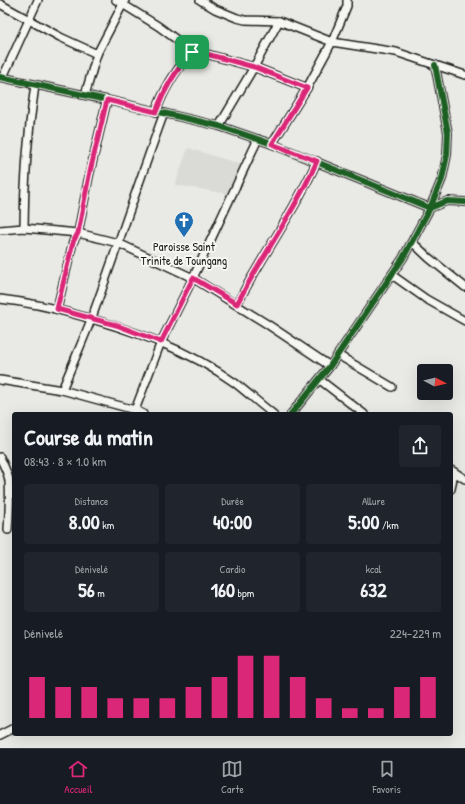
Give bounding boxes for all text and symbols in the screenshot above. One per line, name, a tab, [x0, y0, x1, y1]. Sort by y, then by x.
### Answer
pin	[175, 35, 209, 69]
icon: arrive	[181, 41, 203, 63]
church icon: Paroisse Saint Trinite de Toungang	[173, 210, 195, 238]
place label: Paroisse Saint Trinite de Toungang	[141, 238, 227, 269]
north arrow	[417, 364, 453, 400]
map controls	[417, 364, 453, 400]
text: Course du matin	[24, 422, 153, 452]
button: share	[399, 425, 441, 467]
text: 08:43 · 8 × 1.0 km	[24, 452, 106, 470]
text: Distance	[75, 494, 108, 508]
text: Durée	[221, 494, 244, 508]
text: Allure	[362, 494, 385, 508]
text: 8.00	[69, 508, 100, 535]
text: 40:00	[213, 508, 252, 535]
text: 5:00	[348, 508, 379, 535]
text: km	[100, 518, 114, 532]
text: /km	[379, 518, 399, 532]
text: Dénivelé	[75, 562, 108, 576]
text: Cardio	[220, 562, 245, 576]
text: kcal	[365, 562, 382, 576]
text: 56	[78, 576, 95, 603]
text: 160	[211, 576, 235, 603]
text: 632	[360, 576, 387, 603]
text: m	[95, 586, 105, 600]
text: bpm	[235, 586, 254, 600]
text: Dénivelé	[24, 624, 63, 642]
text: 224–229 m	[390, 624, 441, 642]
tab: Accueil	[64, 758, 92, 796]
tab: Carte	[221, 758, 244, 796]
tab: Favoris	[372, 758, 401, 796]

